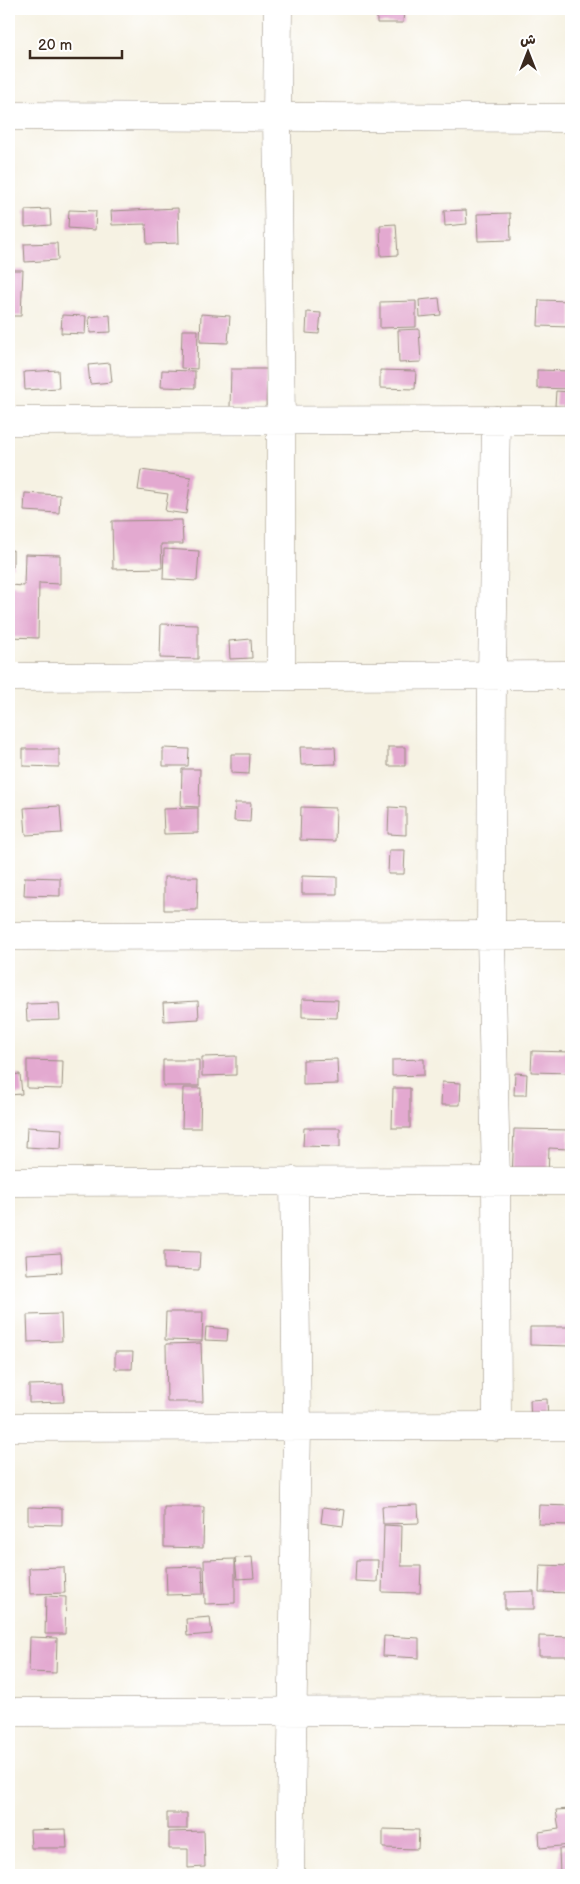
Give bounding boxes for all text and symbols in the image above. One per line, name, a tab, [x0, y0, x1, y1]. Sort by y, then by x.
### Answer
scale bar	[30, 28, 122, 60]
north arrow	[502, 28, 552, 78]
text: ش	[520, 31, 536, 48]
text: 20 m	[38, 36, 72, 55]

